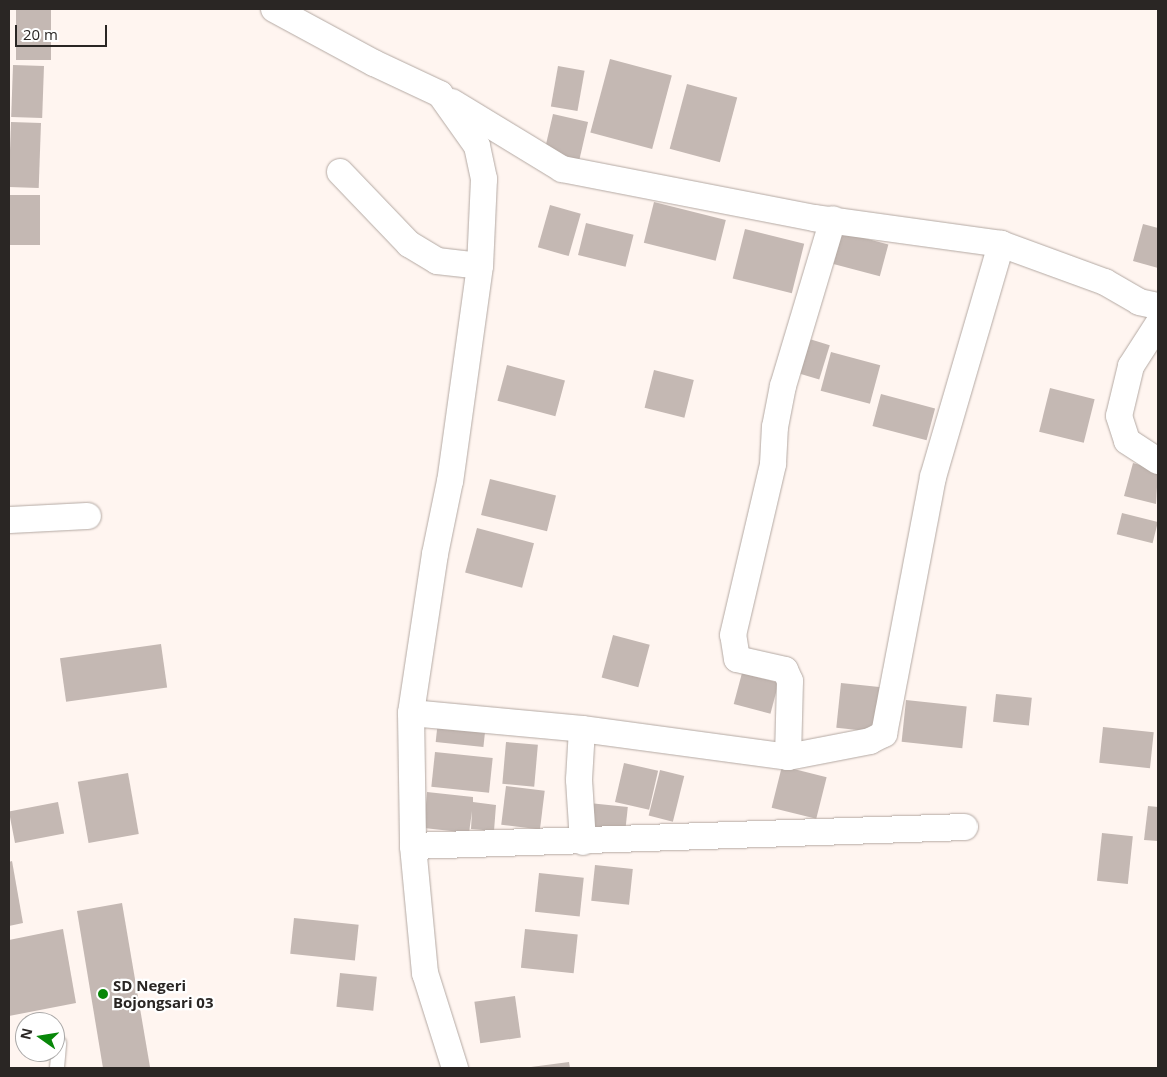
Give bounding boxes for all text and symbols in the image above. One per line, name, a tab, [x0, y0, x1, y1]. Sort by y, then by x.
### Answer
scale bar	[18, 15, 110, 47]
text: 20 m	[23, 24, 58, 44]
place label: SD Negeri Bojongsari 03	[113, 976, 214, 1011]
marker: SD Negeri Bojongsari 03	[97, 988, 109, 1000]
north arrow	[15, 1012, 65, 1062]
text: N	[15, 1026, 36, 1041]

